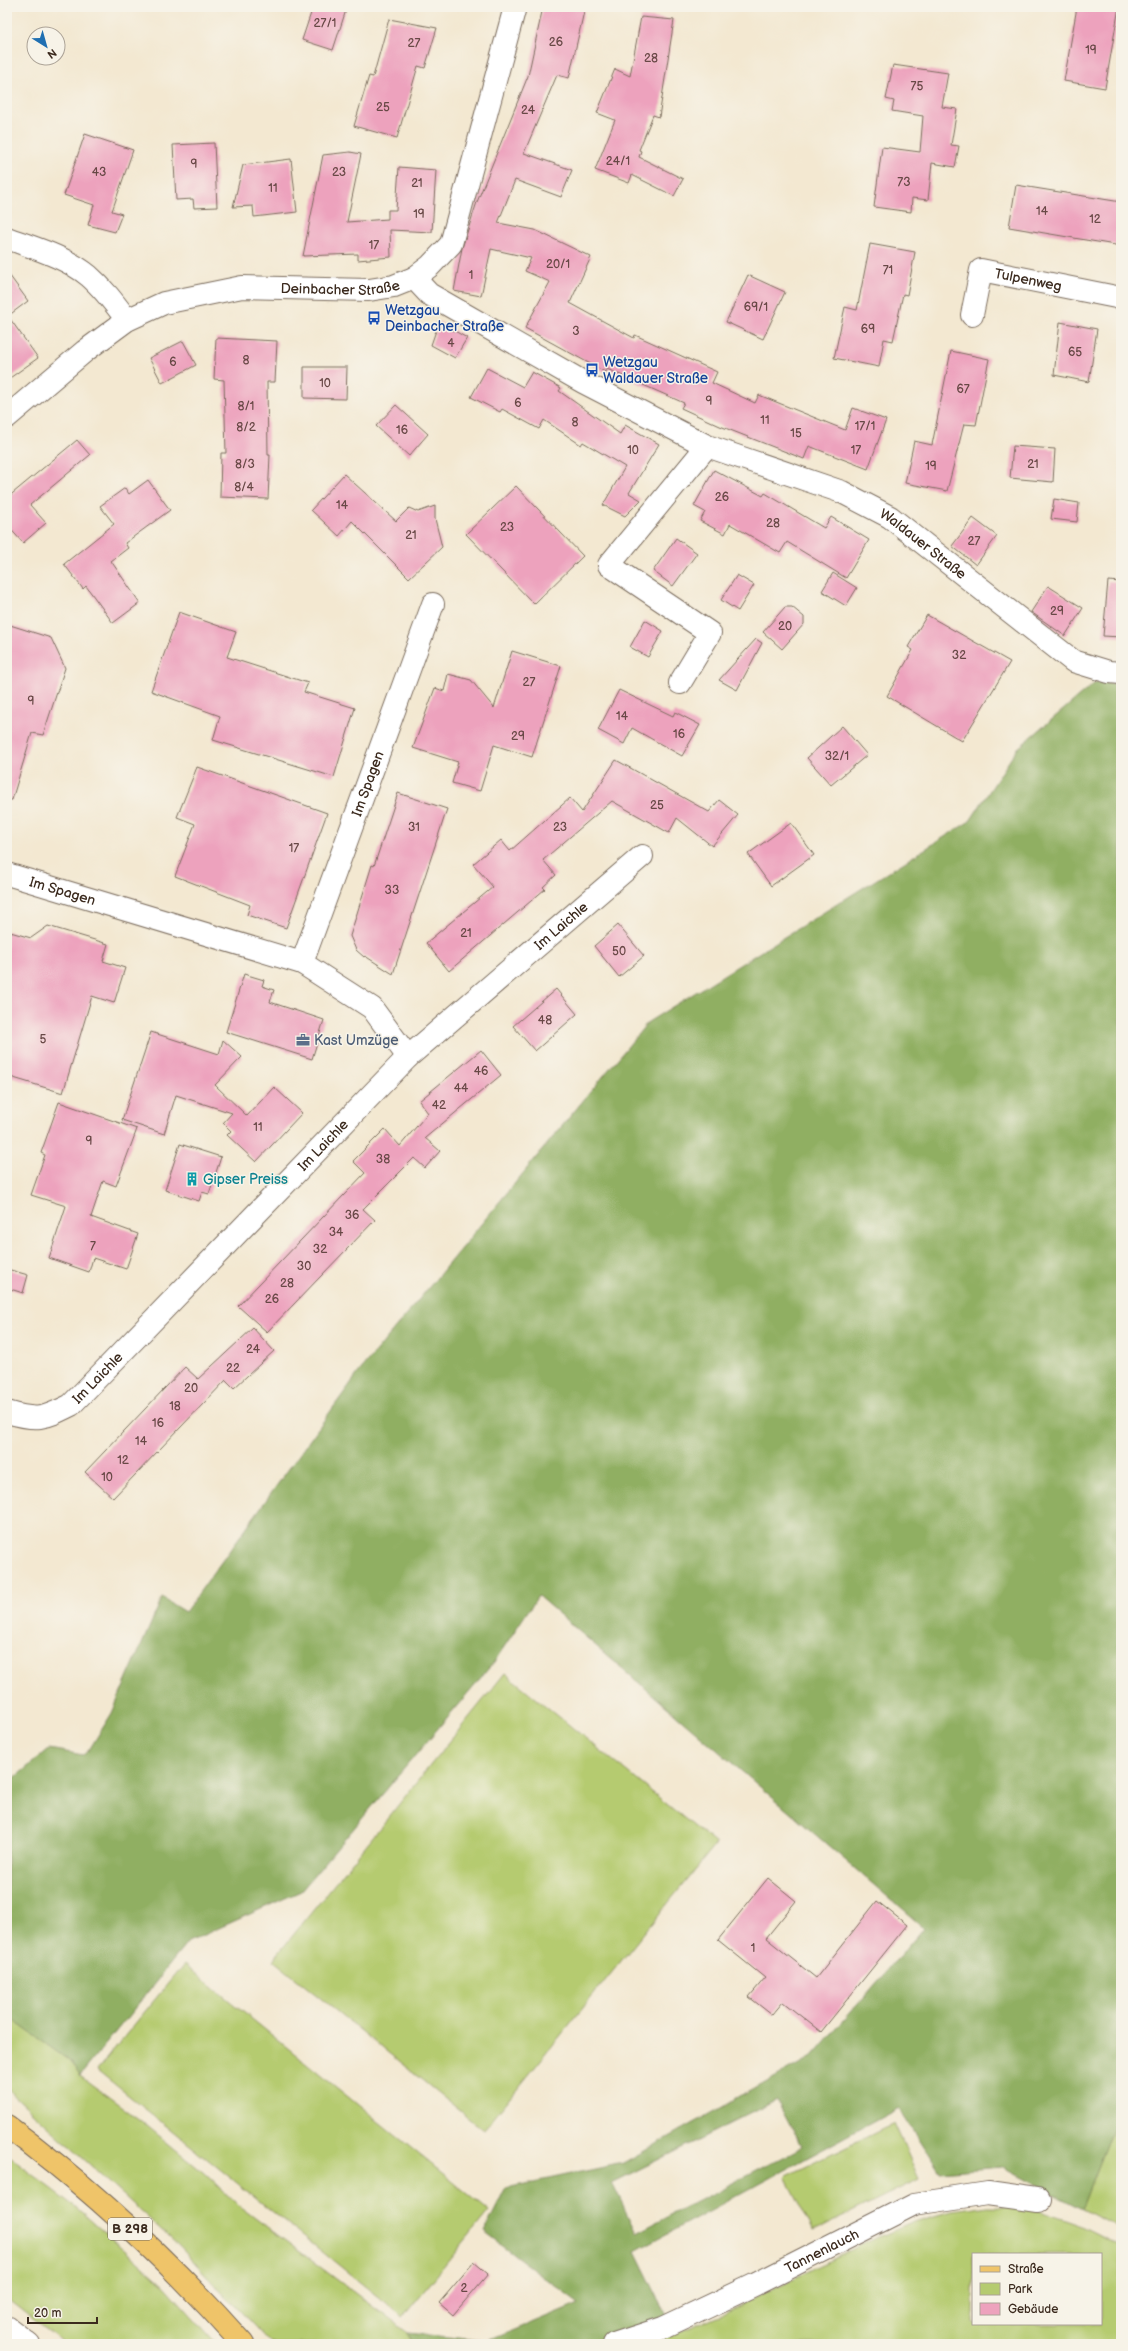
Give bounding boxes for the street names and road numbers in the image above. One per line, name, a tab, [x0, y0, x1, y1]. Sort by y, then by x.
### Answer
street label: Tulpenweg	[993, 264, 1063, 294]
street label: Deinbacher Straße	[280, 276, 402, 299]
street label: Waldauer Straße	[877, 505, 970, 582]
street label: Im Spagen	[348, 749, 387, 819]
street label: Im Spagen	[27, 873, 98, 909]
street label: Im Laichle	[531, 898, 591, 953]
street label: Im Laichle	[294, 1116, 352, 1174]
street label: Im Laichle	[69, 1348, 126, 1407]
road number: B 298	[108, 2218, 152, 2240]
street label: Tannenlauch	[782, 2225, 862, 2277]

